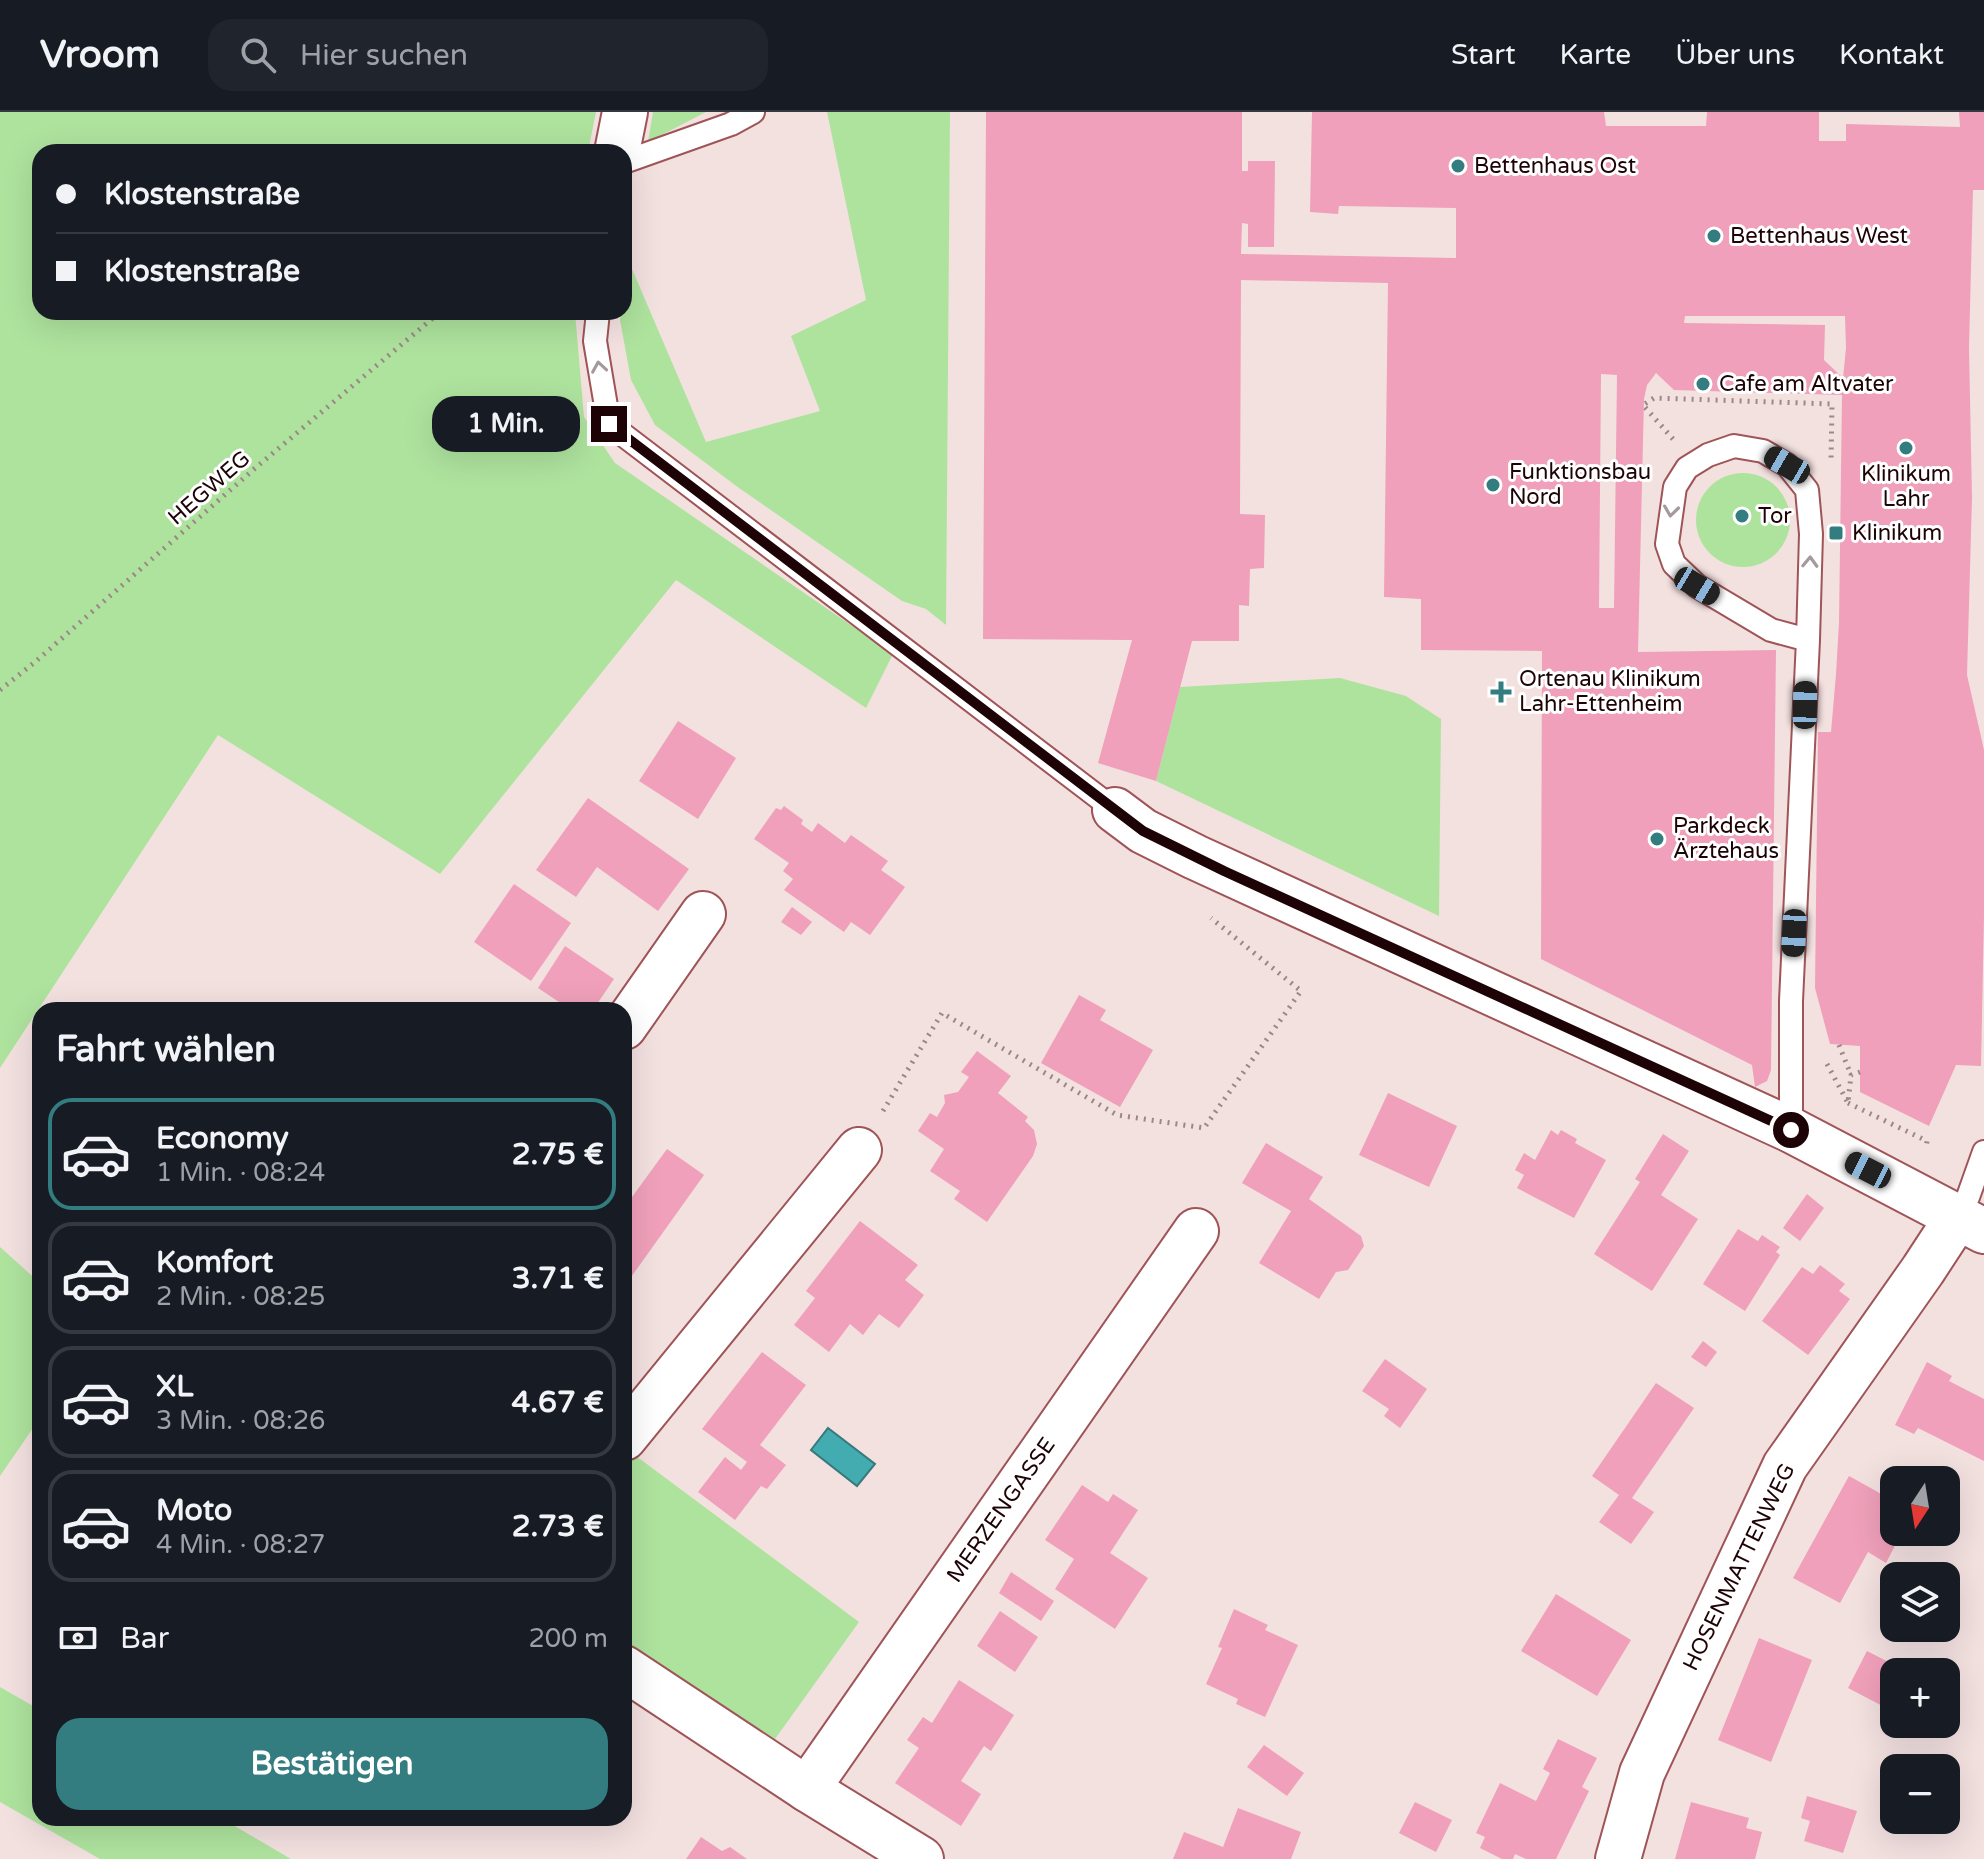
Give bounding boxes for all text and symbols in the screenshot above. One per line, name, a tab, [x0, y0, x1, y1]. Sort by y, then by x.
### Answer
search box	[208, 19, 768, 91]
text: Vroom	[40, 32, 160, 78]
icon: search	[236, 33, 280, 77]
text: Hier suchen	[300, 37, 468, 74]
text: Start	[1451, 38, 1516, 72]
text: Karte	[1560, 38, 1631, 72]
text: Über uns	[1675, 38, 1795, 72]
text: Kontakt	[1839, 38, 1944, 72]
place label: Bettenhaus Ost	[1474, 153, 1636, 179]
marker: Bettenhaus Ost	[1449, 157, 1467, 175]
text: Klostenstraße	[104, 176, 300, 213]
place label: Bettenhaus West	[1730, 223, 1908, 249]
marker: Bettenhaus West	[1705, 227, 1723, 245]
text: Klostenstraße	[104, 253, 300, 290]
one-way arrow	[592, 360, 609, 374]
place label: Cafe am Altvater	[1719, 371, 1894, 397]
marker: Cafe am Altvater	[1694, 375, 1712, 393]
callout: 1 Min.	[433, 396, 581, 452]
route end	[591, 406, 627, 442]
text: 1 Min.	[467, 408, 545, 439]
marker: Klinikum Lahr	[1897, 439, 1915, 457]
car	[1760, 443, 1814, 487]
street label: HEGWEG	[163, 445, 255, 531]
place label: Funktionsbau Nord	[1509, 459, 1651, 510]
place label: Klinikum Lahr	[1861, 461, 1951, 512]
marker: Funktionsbau Nord	[1484, 476, 1502, 494]
place label: Tor	[1758, 503, 1792, 529]
one-way arrow	[1663, 504, 1680, 518]
marker: Tor	[1733, 507, 1751, 525]
place label: Klinikum	[1852, 520, 1942, 546]
marker: Klinikum	[1827, 524, 1845, 542]
one-way arrow	[1802, 555, 1819, 568]
car	[1670, 563, 1724, 609]
place label: Ortenau Klinikum Lahr-Ettenheim	[1519, 666, 1701, 717]
marker: Ortenau Klinikum Lahr-Ettenheim	[1490, 681, 1512, 703]
car	[1793, 681, 1817, 729]
place label: Parkdeck Ärztehaus	[1673, 813, 1779, 864]
marker: Parkdeck Ärztehaus	[1648, 830, 1666, 848]
car	[1781, 908, 1807, 958]
text: Fahrt wählen	[56, 1028, 276, 1071]
route start	[1773, 1112, 1809, 1148]
icon: car	[60, 1118, 132, 1190]
text: Economy	[156, 1120, 289, 1157]
text: 2.75 €	[512, 1136, 604, 1173]
car	[1841, 1148, 1895, 1192]
text: 1 Min. · 08:24	[156, 1157, 325, 1188]
icon: car	[60, 1242, 132, 1314]
text: Komfort	[156, 1244, 273, 1281]
text: 3.71 €	[512, 1260, 604, 1297]
text: 2 Min. · 08:25	[156, 1281, 325, 1312]
icon: car	[60, 1366, 132, 1438]
text: XL	[156, 1368, 193, 1405]
text: 4.67 €	[511, 1384, 604, 1421]
text: 3 Min. · 08:26	[156, 1405, 325, 1436]
street label: MERZENGASSE	[941, 1433, 1061, 1587]
street label: HOSENMATTENWEG	[1677, 1459, 1801, 1675]
north arrow	[1880, 1466, 1960, 1546]
map controls	[1880, 1466, 1960, 1834]
icon: car	[60, 1490, 132, 1562]
text: Moto	[156, 1492, 232, 1529]
text: 2.73 €	[512, 1508, 604, 1545]
text: 4 Min. · 08:27	[156, 1529, 325, 1560]
button: layers	[1880, 1562, 1960, 1642]
icon: cash	[56, 1616, 100, 1660]
text: Bar	[120, 1620, 169, 1657]
text: 200 m	[528, 1623, 608, 1654]
button: +	[1880, 1658, 1960, 1738]
button: Bestätigen	[56, 1718, 608, 1810]
button: −	[1880, 1754, 1960, 1834]

